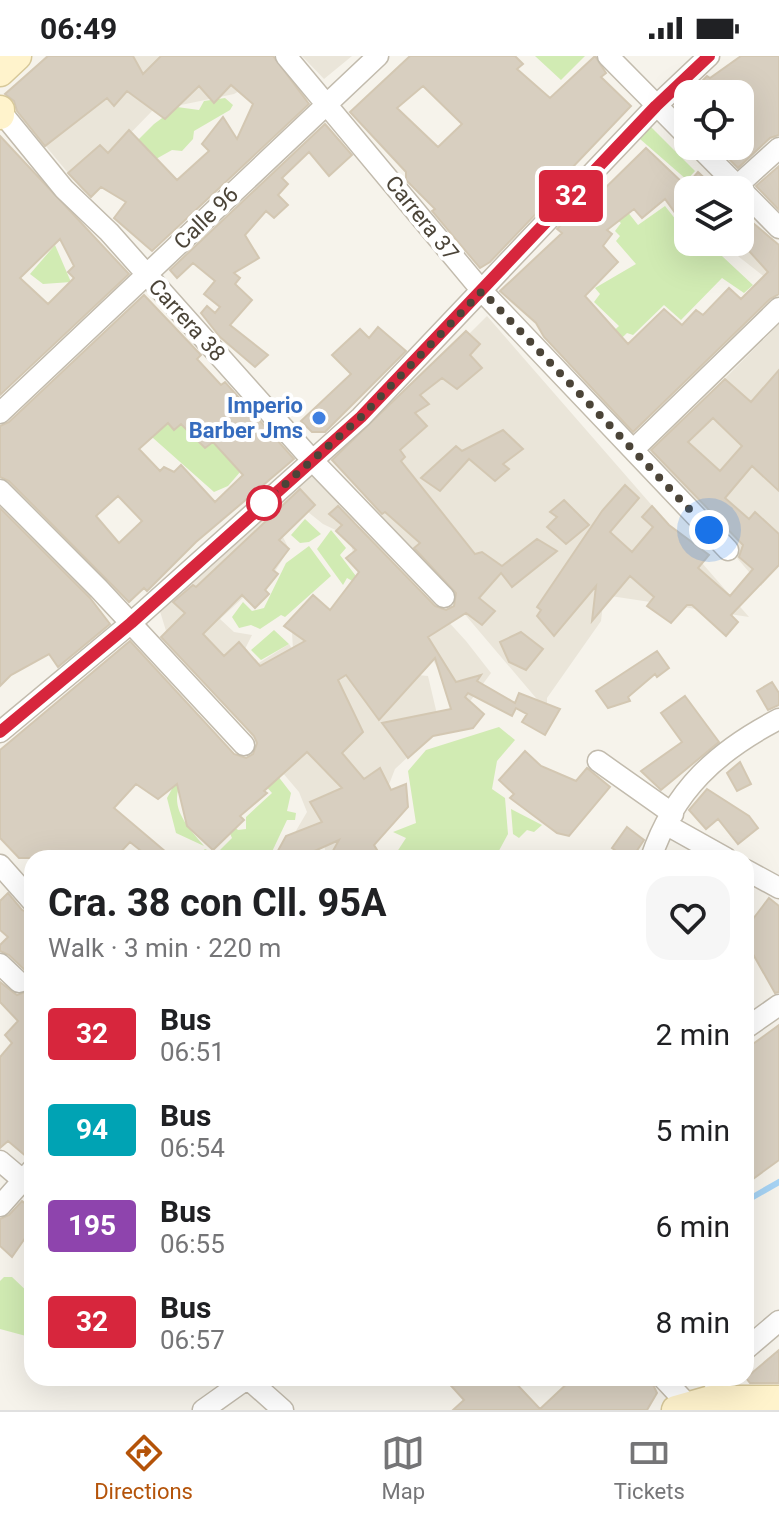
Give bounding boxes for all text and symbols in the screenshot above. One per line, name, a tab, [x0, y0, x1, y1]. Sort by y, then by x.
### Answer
text: 06:49	[40, 11, 117, 46]
map controls	[674, 80, 754, 256]
button: locate	[674, 80, 754, 160]
line badge: 32	[535, 170, 607, 222]
street label: Carrera 37	[380, 171, 464, 265]
button: layers	[674, 176, 754, 256]
text: 32	[555, 179, 587, 212]
street label: Calle 96	[169, 182, 243, 254]
street label: Carrera 38	[144, 274, 230, 366]
place label: Imperio Barber Jms	[189, 393, 303, 443]
marker: Imperio Barber Jms	[310, 409, 328, 427]
unlabelled marker	[247, 486, 281, 520]
your location	[689, 510, 729, 550]
button: heart	[646, 876, 730, 960]
text: Cra. 38 con Cll. 95A	[48, 881, 387, 925]
text: Walk · 3 min · 220 m	[48, 933, 281, 963]
text: Bus	[160, 1002, 211, 1037]
text: 32	[76, 1017, 108, 1050]
text: 2 min	[656, 1017, 730, 1052]
text: 06:51	[160, 1037, 225, 1067]
text: Bus	[160, 1098, 211, 1133]
text: 94	[76, 1113, 108, 1146]
text: 5 min	[656, 1113, 730, 1148]
text: 06:54	[160, 1133, 225, 1163]
text: Bus	[160, 1194, 211, 1229]
text: 195	[68, 1209, 116, 1242]
text: 6 min	[656, 1209, 730, 1244]
text: 06:55	[160, 1229, 225, 1259]
text: Bus	[160, 1290, 211, 1325]
text: 32	[76, 1305, 108, 1338]
text: 8 min	[656, 1305, 730, 1340]
text: 06:57	[160, 1325, 225, 1355]
tab: Directions	[94, 1431, 193, 1504]
tab: Map	[381, 1431, 425, 1504]
tab: Tickets	[614, 1431, 685, 1504]

